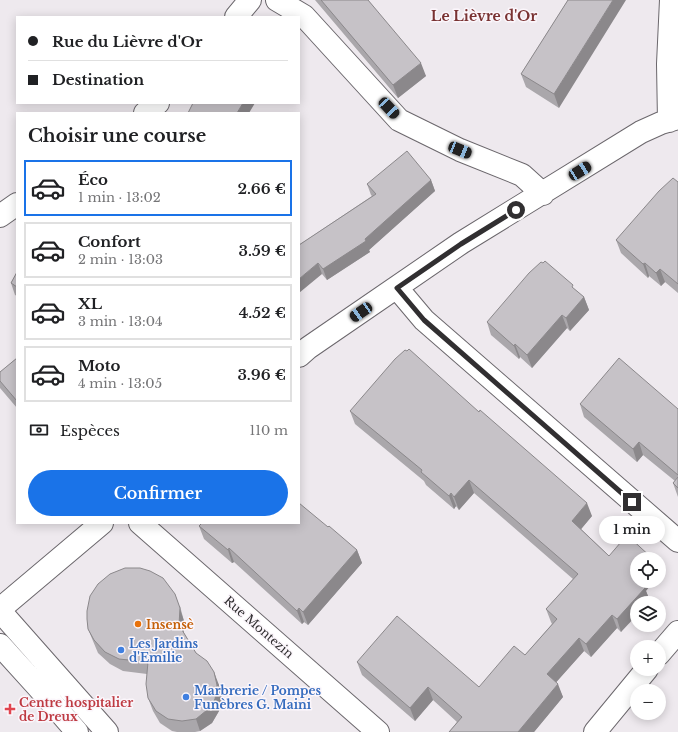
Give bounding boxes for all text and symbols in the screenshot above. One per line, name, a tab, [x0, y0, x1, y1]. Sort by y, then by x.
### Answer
district label: Le Lièvre d'Or	[431, 7, 537, 25]
text: Rue du Lièvre d'Or	[52, 32, 202, 51]
text: Destination	[52, 70, 144, 89]
car	[376, 95, 402, 121]
text: Choisir une course	[28, 125, 206, 147]
car	[447, 140, 473, 160]
car	[567, 160, 593, 182]
icon: car	[30, 170, 66, 206]
text: Éco	[78, 170, 108, 189]
text: 2.66 €	[237, 179, 286, 198]
text: 1 min · 13:02	[78, 189, 161, 206]
route start	[507, 201, 525, 219]
icon: car	[30, 232, 66, 268]
text: Confort	[78, 232, 141, 251]
text: 3.59 €	[239, 241, 286, 260]
text: 2 min · 13:03	[78, 251, 163, 268]
icon: car	[30, 294, 66, 330]
text: XL	[78, 294, 102, 313]
car	[348, 300, 374, 324]
text: 4.52 €	[239, 303, 286, 322]
text: 3 min · 13:04	[78, 313, 163, 330]
icon: car	[30, 356, 66, 392]
text: Moto	[78, 356, 120, 375]
text: 3.96 €	[237, 365, 286, 384]
text: 4 min · 13:05	[78, 375, 162, 392]
icon: cash	[28, 419, 50, 441]
text: Espèces	[60, 421, 120, 440]
text: 110 m	[249, 422, 288, 439]
button: Confirmer	[28, 470, 288, 516]
route end	[623, 493, 641, 511]
callout: 1 min	[599, 516, 665, 544]
text: 1 min	[613, 521, 651, 538]
map controls	[630, 552, 666, 720]
button: locate	[630, 552, 666, 588]
street label: Rue Montezin	[221, 593, 297, 661]
button: layers	[630, 596, 666, 632]
place label: Insensè	[146, 617, 194, 632]
marker: Insensè	[133, 619, 143, 629]
place label: Les Jardins d'Emilie	[129, 636, 199, 665]
button: +	[630, 640, 666, 676]
marker: Les Jardins d'Emilie	[116, 645, 126, 655]
place label: Marbrerie / Pompes Funèbres G. Maini	[194, 683, 321, 712]
button: −	[630, 684, 666, 720]
marker: Marbrerie / Pompes Funèbres G. Maini	[181, 692, 191, 702]
place label: Centre hospitalier de Dreux	[19, 695, 133, 724]
marker: Centre hospitalier de Dreux	[4, 703, 16, 715]

